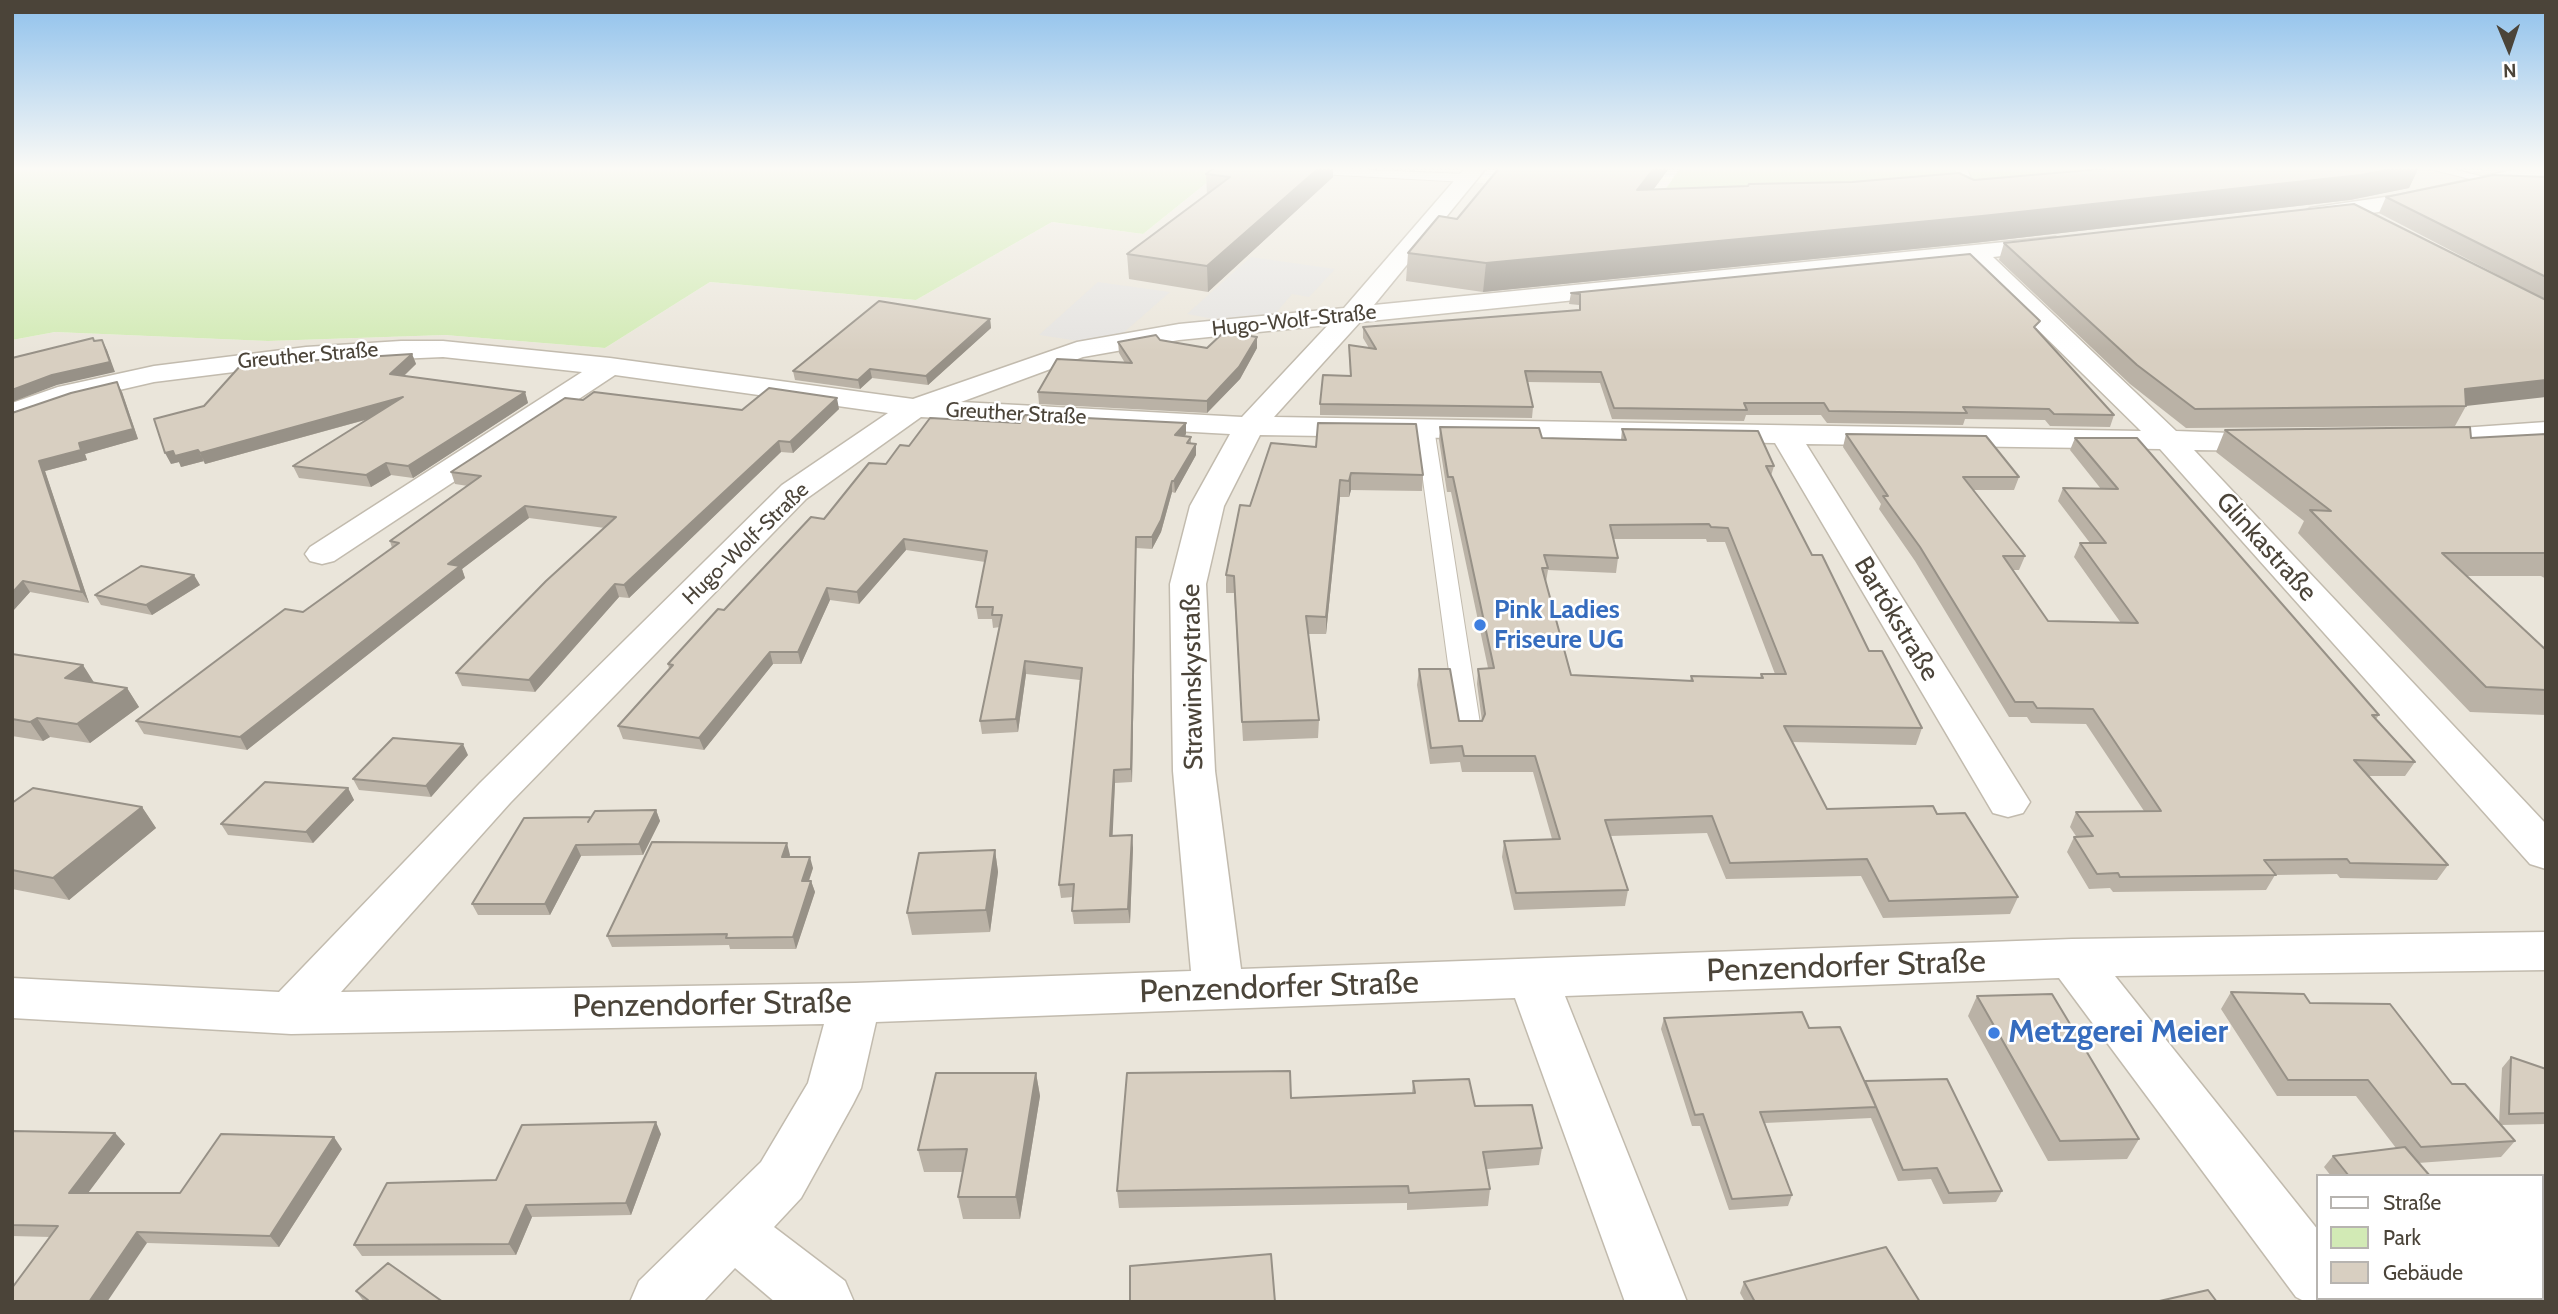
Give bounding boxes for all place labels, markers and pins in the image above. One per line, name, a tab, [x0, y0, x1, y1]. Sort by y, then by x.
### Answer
place label: Pink Ladies Friseure UG	[1494, 594, 1624, 656]
marker: Pink Ladies Friseure UG	[1472, 617, 1488, 633]
place label: Metzgerei Meier	[2008, 1014, 2228, 1052]
marker: Metzgerei Meier	[1986, 1025, 2002, 1041]

